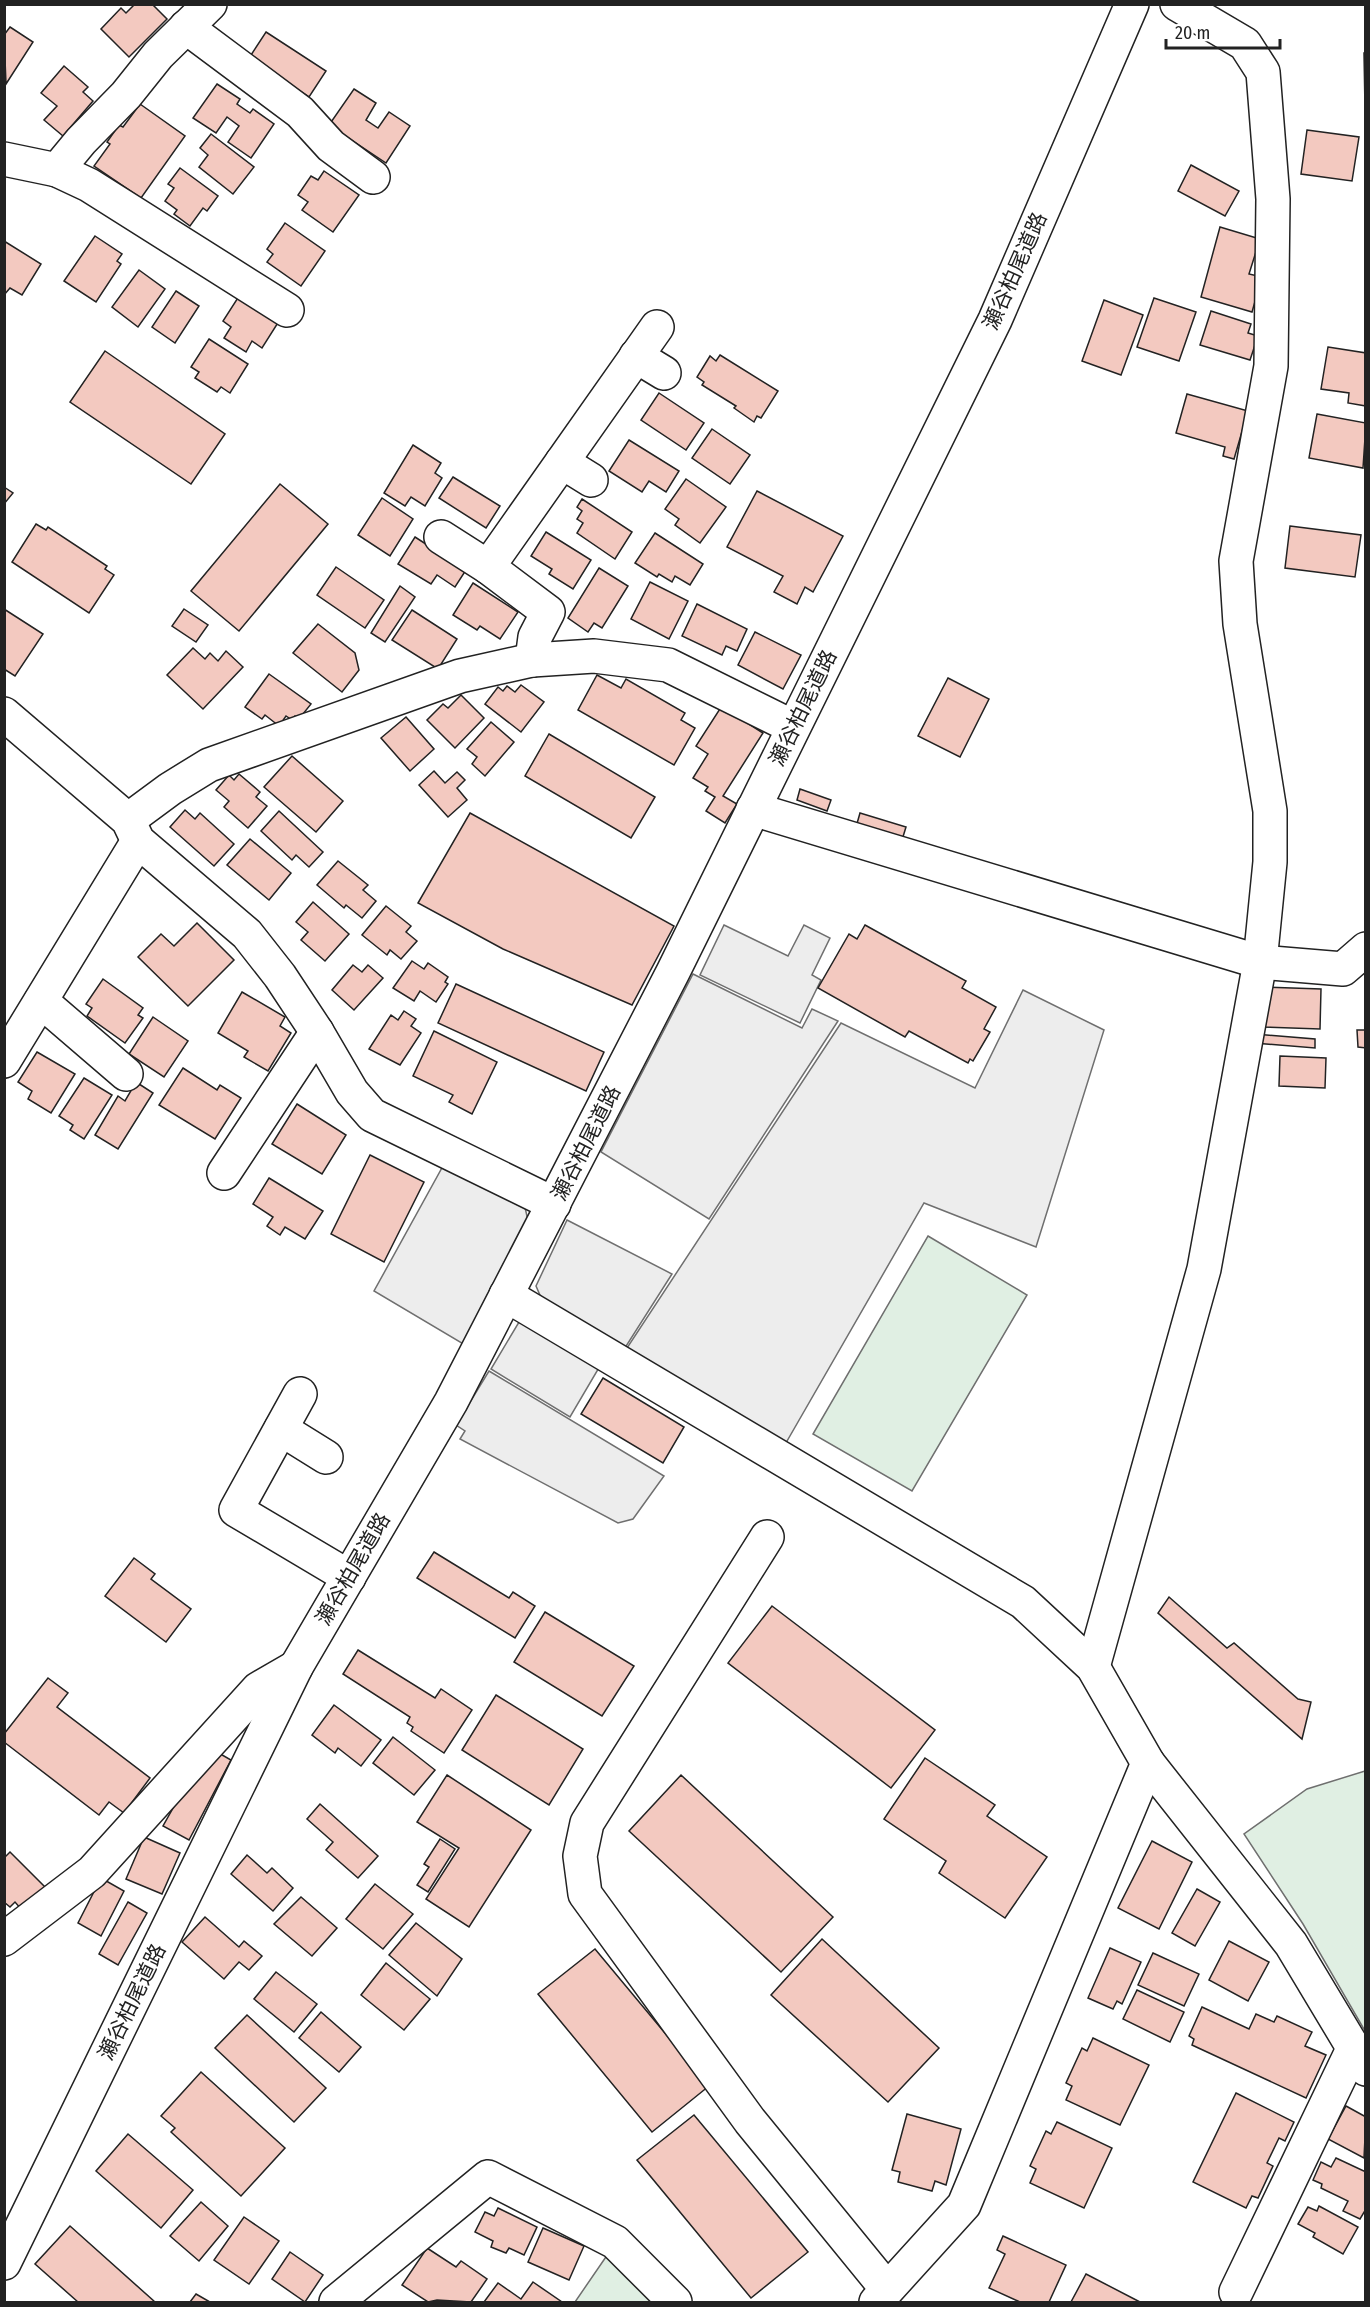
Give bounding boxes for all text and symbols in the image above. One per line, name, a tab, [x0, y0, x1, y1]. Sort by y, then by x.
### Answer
scale bar	[1166, 12, 1280, 50]
text: 20 m	[1175, 22, 1210, 44]
street label: 瀬谷柏尾道路	[977, 208, 1053, 334]
street label: 瀬谷柏尾道路	[764, 646, 842, 770]
street label: 瀬谷柏尾道路	[546, 1081, 626, 1205]
street label: 瀬谷柏尾道路	[310, 1508, 396, 1630]
street label: 瀬谷柏尾道路	[93, 1940, 171, 2064]

